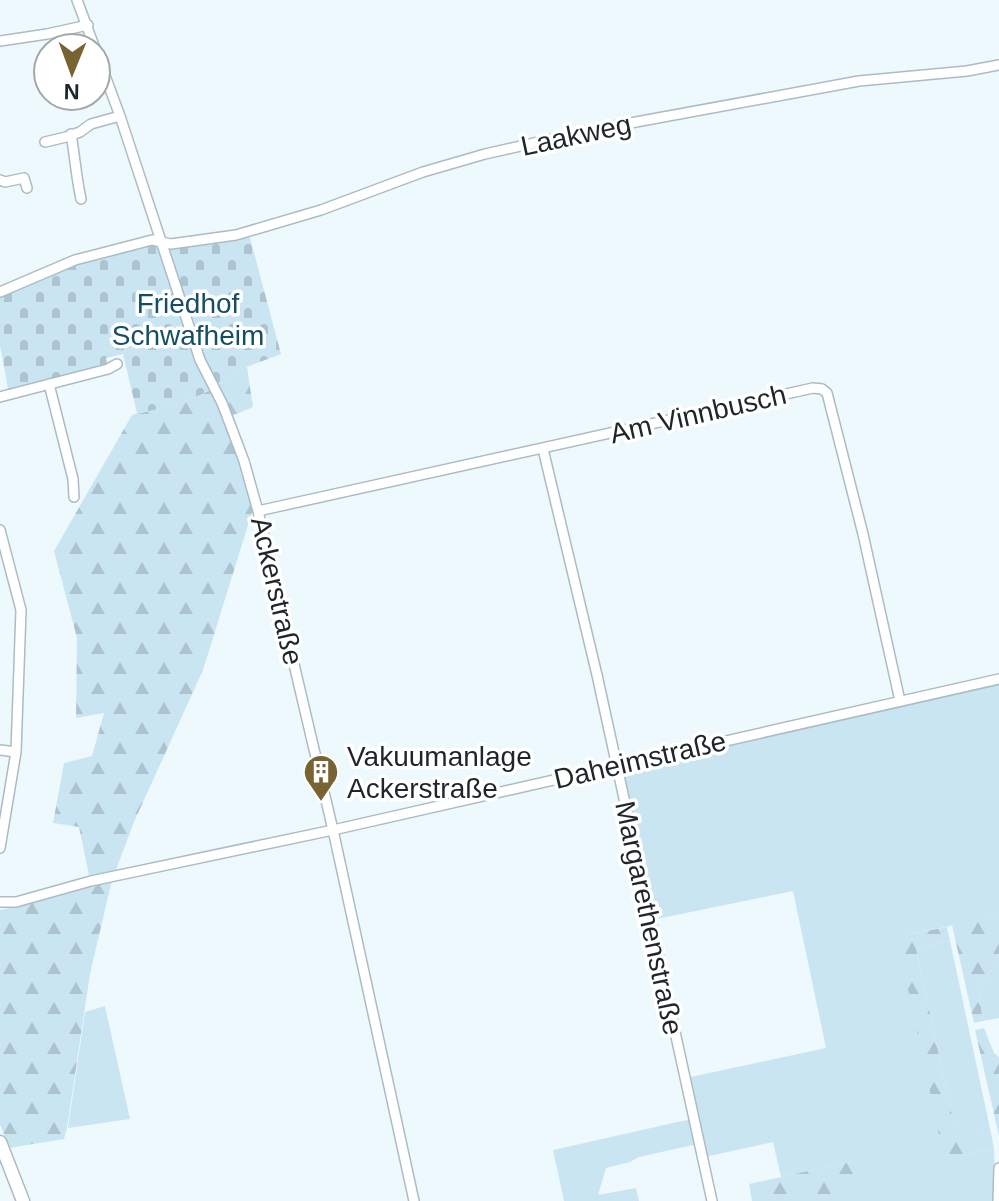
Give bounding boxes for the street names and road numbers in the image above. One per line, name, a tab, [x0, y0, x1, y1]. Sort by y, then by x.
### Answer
street label: Laakweg	[518, 108, 634, 162]
street label: Am Vinnbusch	[607, 379, 789, 449]
street label: Ackerstraße	[245, 514, 309, 668]
street label: Daheimstraße	[551, 725, 729, 795]
street label: Margarethenstraße	[609, 798, 689, 1038]

